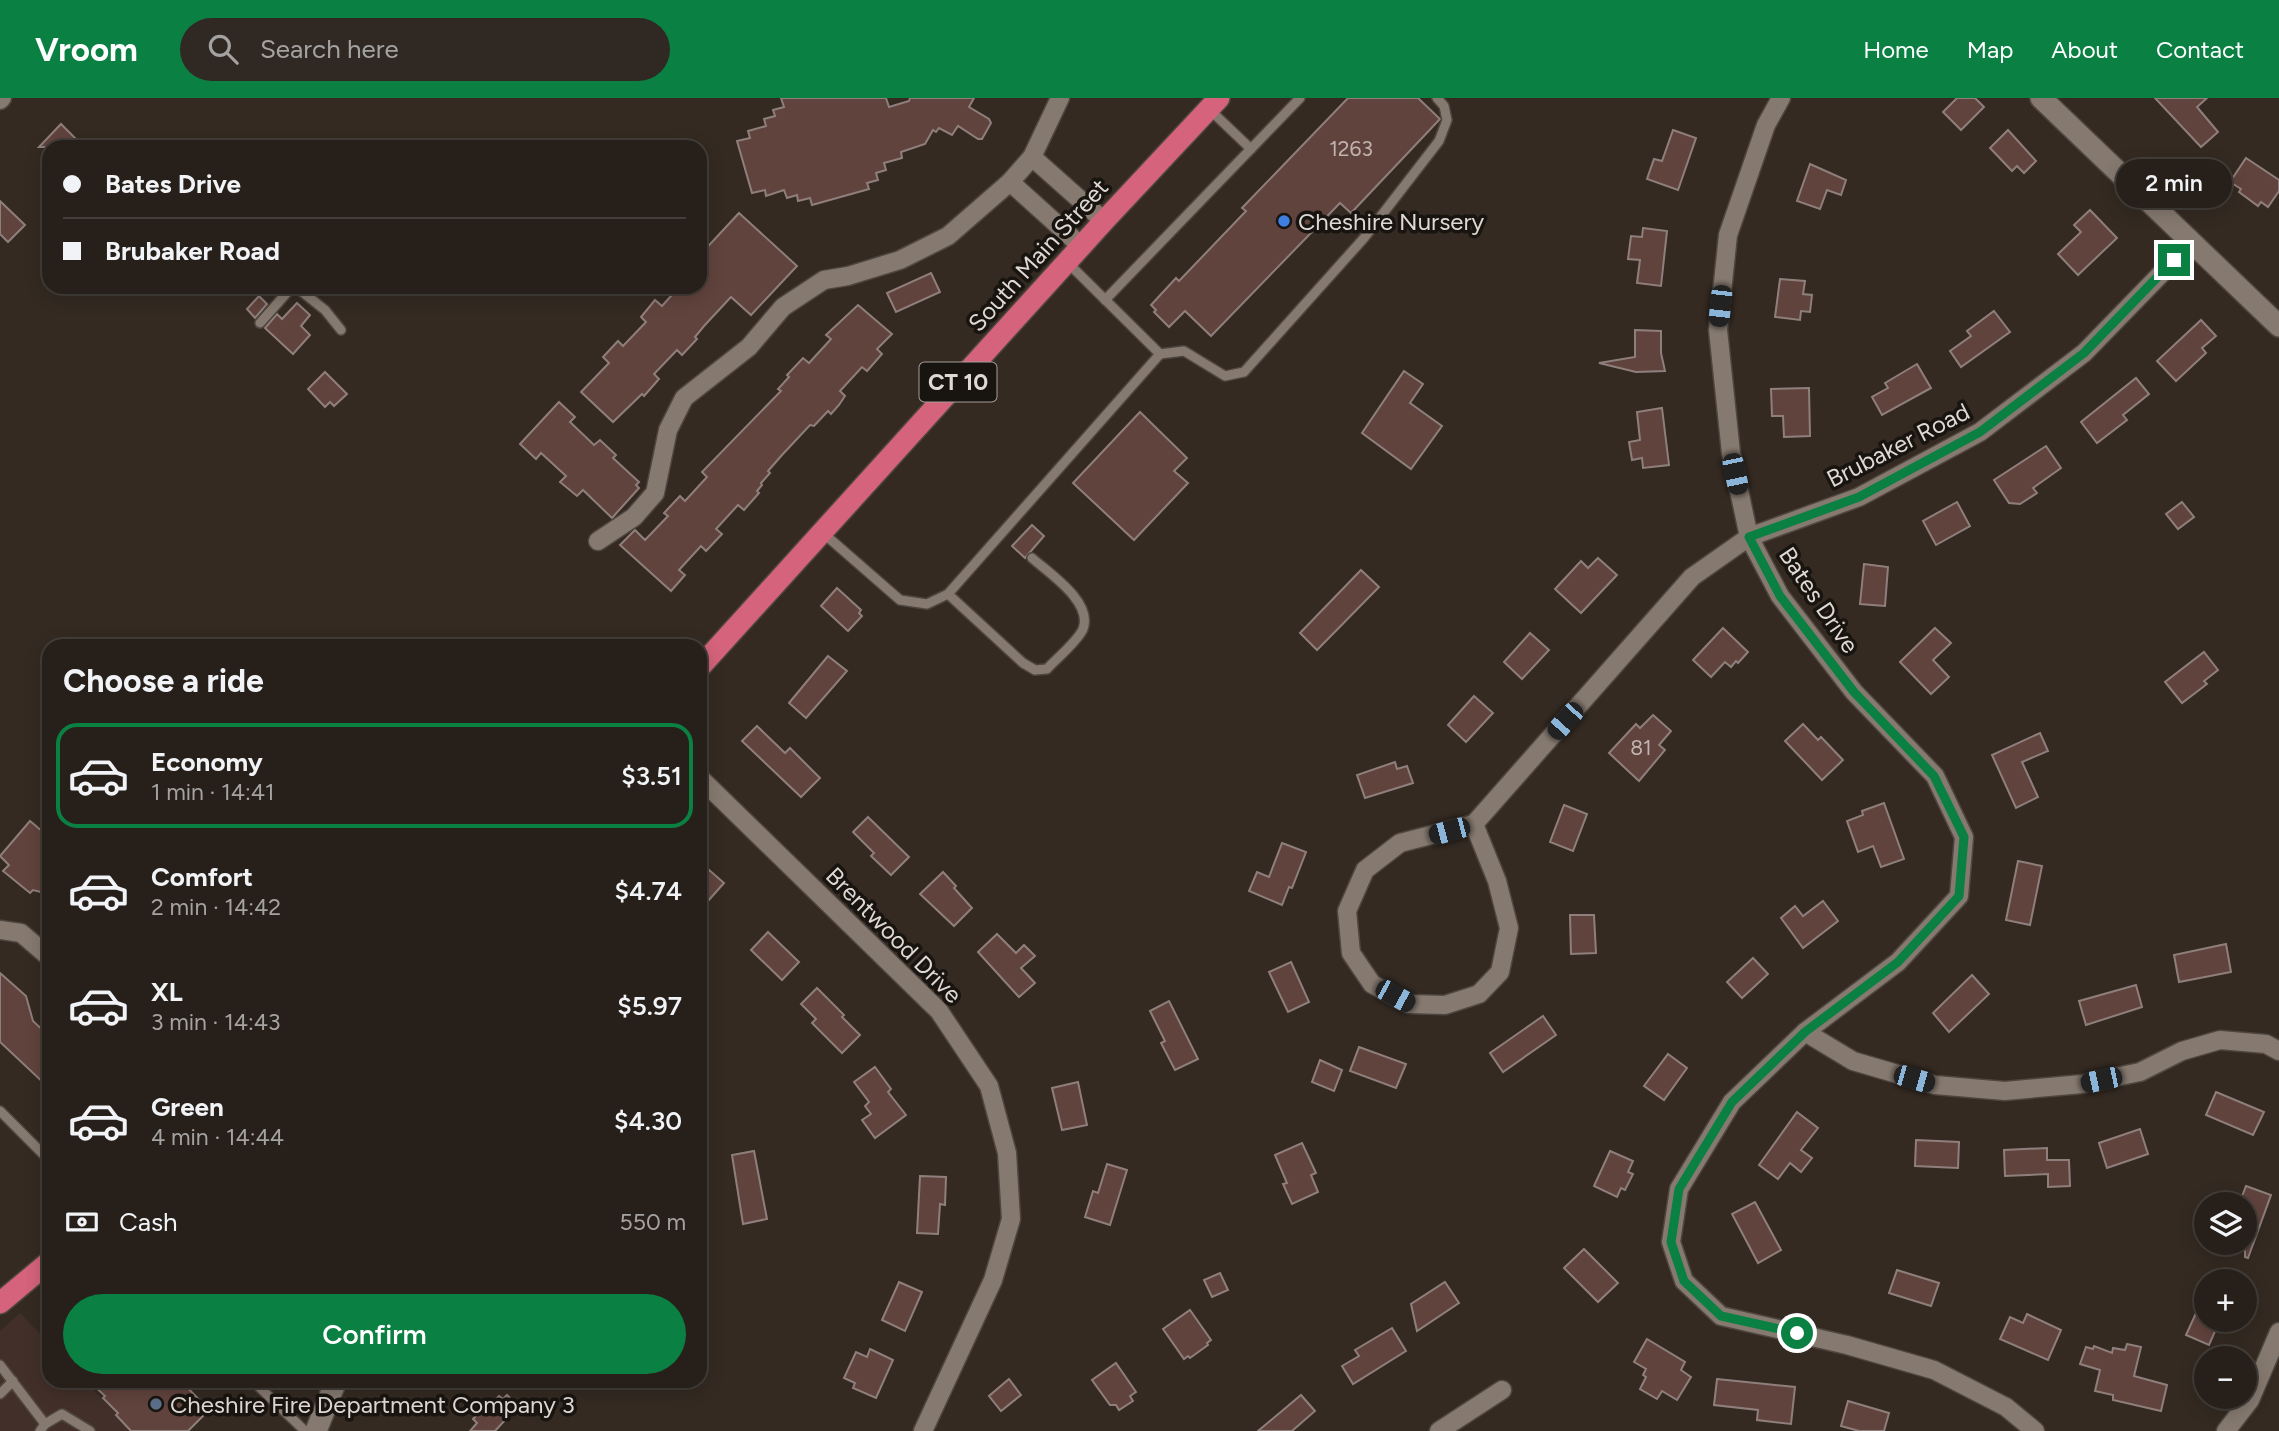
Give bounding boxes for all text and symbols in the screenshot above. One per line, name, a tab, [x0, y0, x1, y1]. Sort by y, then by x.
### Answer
search box	[180, 18, 670, 81]
text: Vroom	[35, 30, 138, 69]
icon: search	[204, 30, 242, 68]
text: Search here	[260, 33, 399, 65]
text: Home	[1863, 35, 1929, 64]
text: Map	[1967, 35, 2013, 64]
text: About	[2051, 35, 2118, 64]
text: Contact	[2156, 35, 2244, 64]
house number: 1263	[1329, 136, 1373, 161]
callout: 2 min	[2116, 158, 2232, 208]
text: Bates Drive	[105, 168, 241, 200]
text: 2 min	[2145, 169, 2203, 197]
street label: South Main Street	[962, 173, 1114, 337]
place label: Cheshire Nursery	[1298, 207, 1485, 236]
marker: Cheshire Nursery	[1276, 213, 1292, 229]
text: Brubaker Road	[105, 235, 280, 267]
route end	[2158, 244, 2190, 276]
car	[1708, 284, 1733, 328]
road number: CT 10	[920, 362, 996, 402]
street label: Brubaker Road	[1822, 397, 1974, 493]
car	[1721, 451, 1750, 497]
street label: Bates Drive	[1773, 541, 1865, 659]
text: Choose a ride	[63, 662, 264, 700]
car	[1544, 698, 1587, 744]
house number: 81	[1630, 735, 1652, 760]
icon: car	[67, 744, 130, 807]
text: Economy	[151, 746, 263, 778]
text: $3.51	[621, 760, 682, 792]
text: 1 min · 14:41	[151, 778, 275, 806]
car	[1426, 815, 1473, 847]
icon: car	[67, 859, 130, 922]
text: Comfort	[151, 861, 253, 893]
street label: Brentwood Drive	[820, 861, 968, 1009]
text: $4.74	[615, 875, 682, 907]
text: 2 min · 14:42	[151, 893, 281, 921]
icon: car	[67, 974, 130, 1037]
text: XL	[151, 976, 183, 1008]
car	[1372, 977, 1419, 1015]
text: $5.97	[617, 990, 682, 1022]
text: 3 min · 14:43	[151, 1008, 281, 1036]
car	[1891, 1063, 1938, 1095]
car	[2079, 1065, 2124, 1095]
icon: car	[67, 1089, 130, 1152]
text: Green	[151, 1091, 224, 1123]
text: $4.30	[614, 1105, 682, 1137]
text: 4 min · 14:44	[151, 1123, 284, 1151]
map controls	[2194, 1192, 2257, 1409]
button: layers	[2194, 1192, 2257, 1255]
icon: cash	[63, 1203, 101, 1241]
text: Cash	[119, 1206, 178, 1238]
text: 550 m	[620, 1208, 686, 1236]
button: +	[2194, 1269, 2257, 1332]
button: Confirm	[63, 1294, 686, 1374]
route start	[1781, 1317, 1813, 1349]
button: −	[2194, 1346, 2257, 1409]
place label: Cheshire Fire Department Company 3	[170, 1390, 575, 1419]
marker: Cheshire Fire Department Company 3	[148, 1396, 164, 1412]

